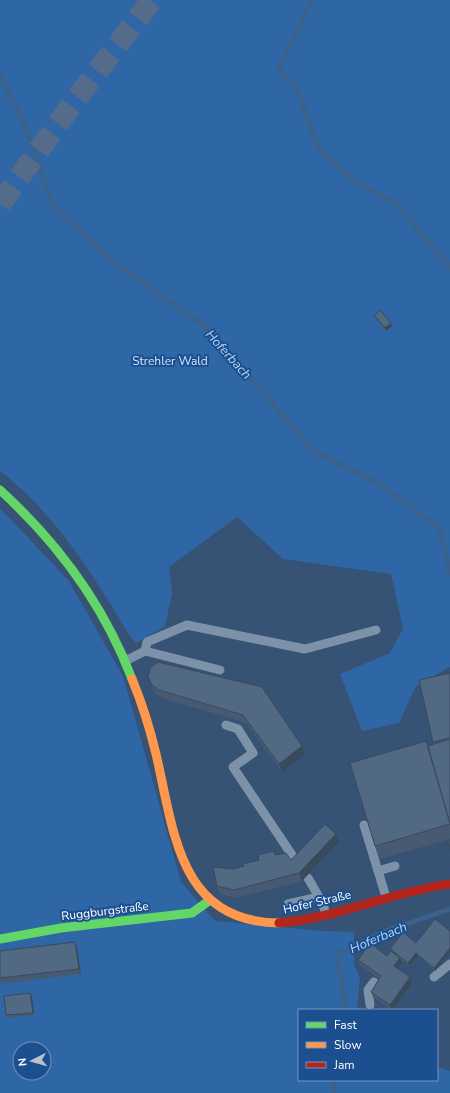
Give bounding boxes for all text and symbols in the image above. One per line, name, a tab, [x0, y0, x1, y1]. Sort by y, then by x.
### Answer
water label: Hoferbach	[201, 326, 255, 383]
park label: Strehler Wald	[132, 353, 208, 369]
street label: Hofer Straße	[281, 886, 353, 918]
street label: Ruggburgstraße	[60, 898, 150, 924]
water label: Hoferbach	[347, 918, 410, 958]
legend	[298, 1009, 438, 1081]
text: Fast	[334, 1017, 357, 1033]
text: Slow	[334, 1037, 362, 1053]
north arrow	[12, 1041, 52, 1081]
text: N	[15, 1057, 30, 1067]
text: Jam	[333, 1057, 355, 1073]

